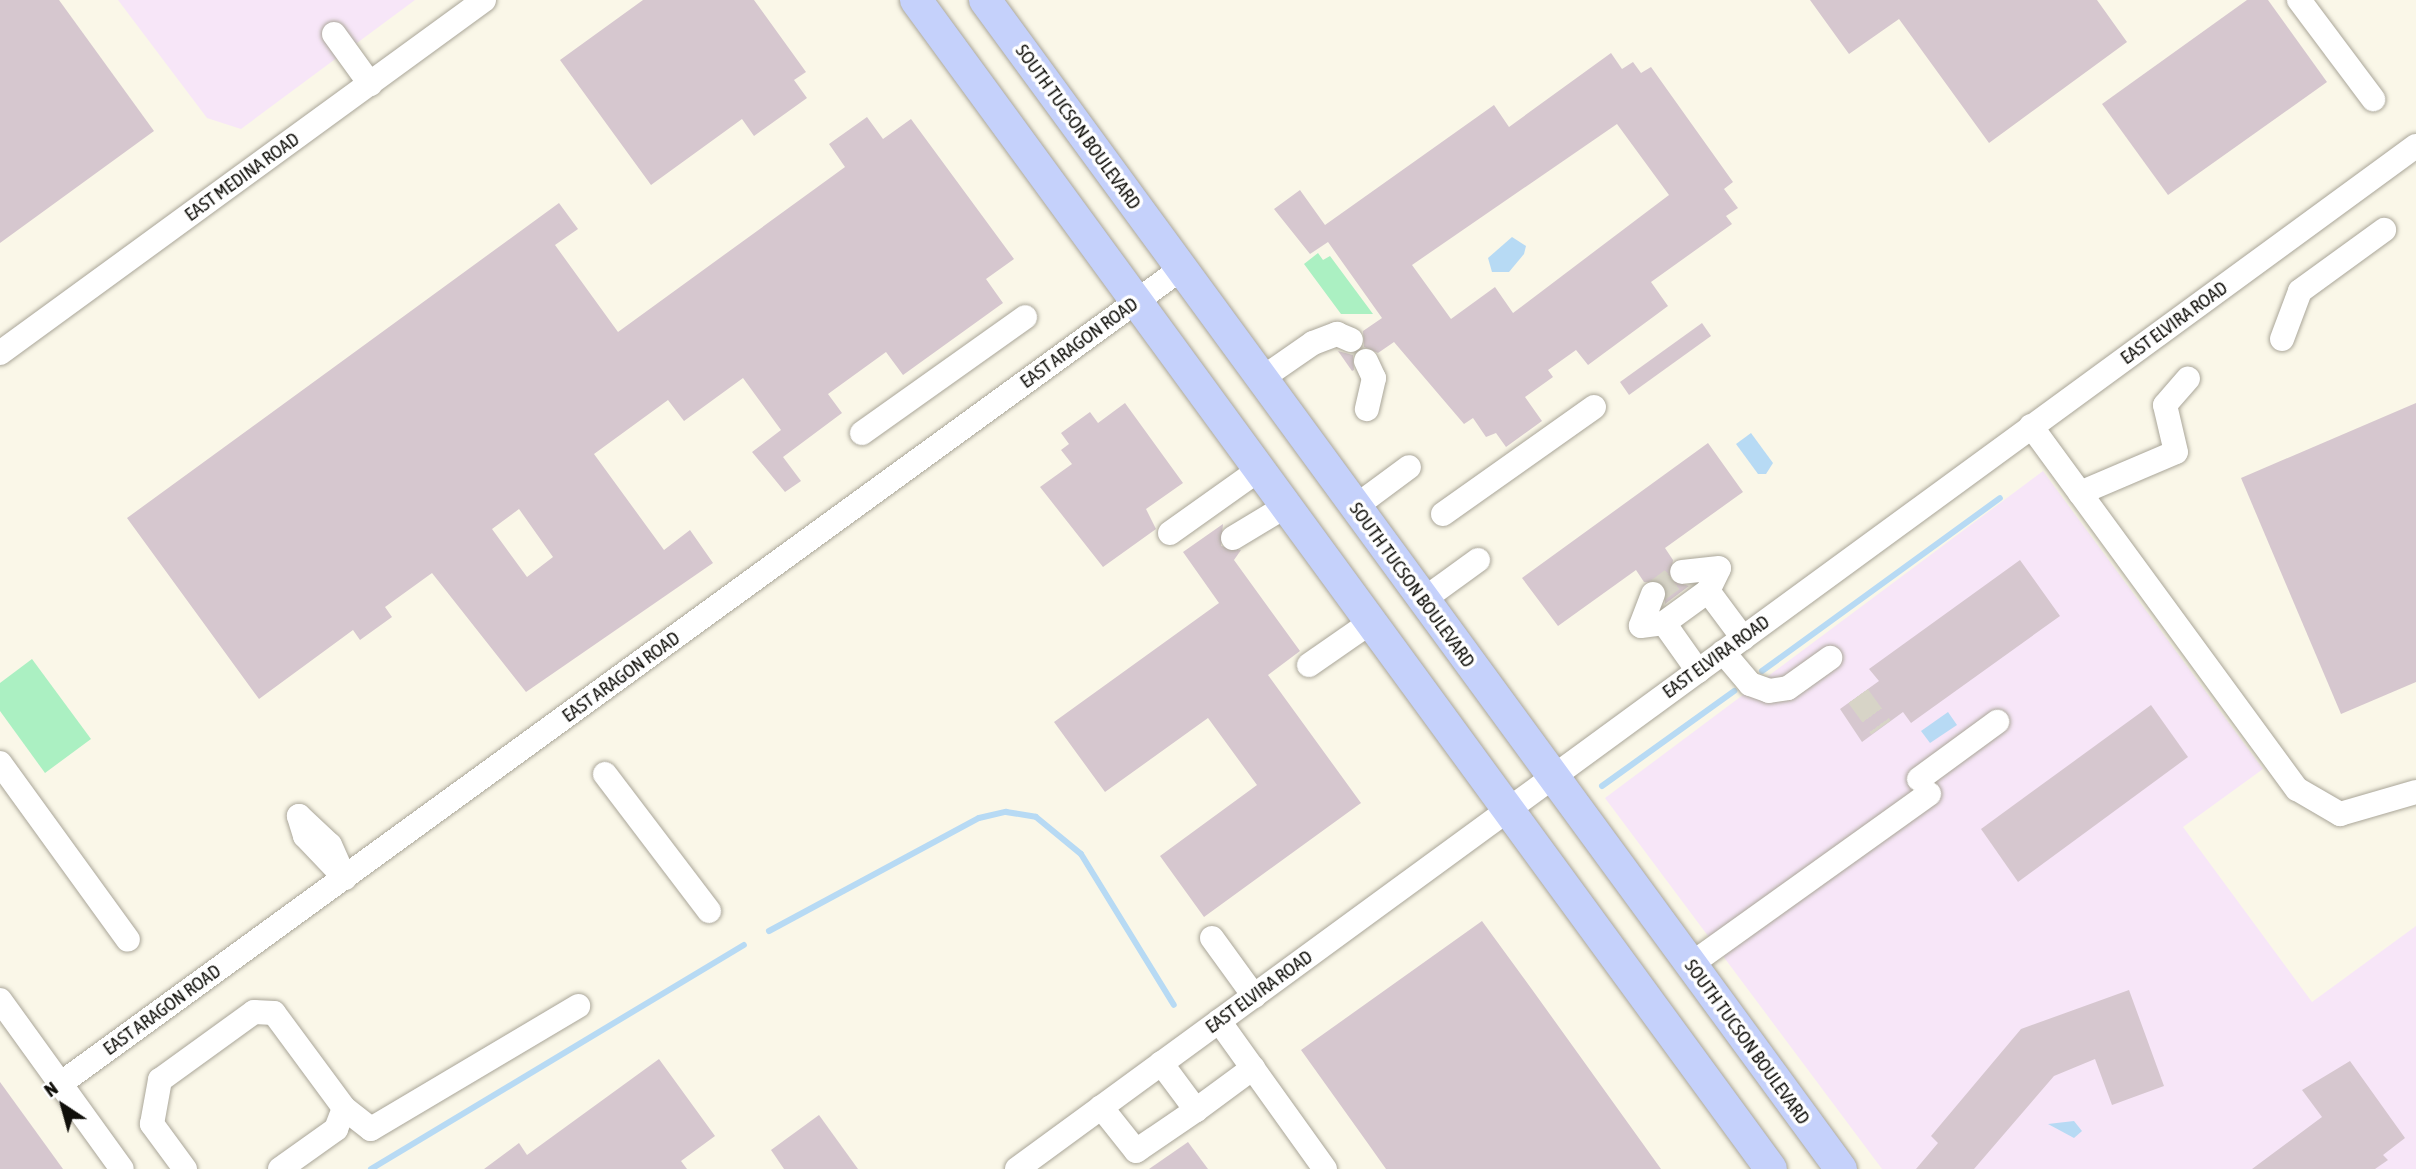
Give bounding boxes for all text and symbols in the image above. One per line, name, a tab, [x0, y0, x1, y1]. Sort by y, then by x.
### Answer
street label: SOUTH TUCSON BOULEVARD	[1010, 40, 1146, 214]
street label: EAST MEDINA ROAD	[180, 128, 304, 226]
street label: EAST ELVIRA ROAD	[2116, 277, 2232, 369]
street label: EAST ARAGON ROAD	[1016, 293, 1142, 393]
street label: SOUTH TUCSON BOULEVARD	[1344, 498, 1480, 672]
street label: EAST ELVIRA ROAD	[1658, 611, 1774, 703]
street label: EAST ARAGON ROAD	[558, 627, 684, 727]
street label: EAST ELVIRA ROAD	[1201, 946, 1317, 1038]
street label: SOUTH TUCSON BOULEVARD	[1679, 955, 1815, 1129]
street label: EAST ARAGON ROAD	[99, 960, 225, 1060]
north arrow	[28, 1071, 98, 1141]
text: N	[40, 1077, 62, 1101]

